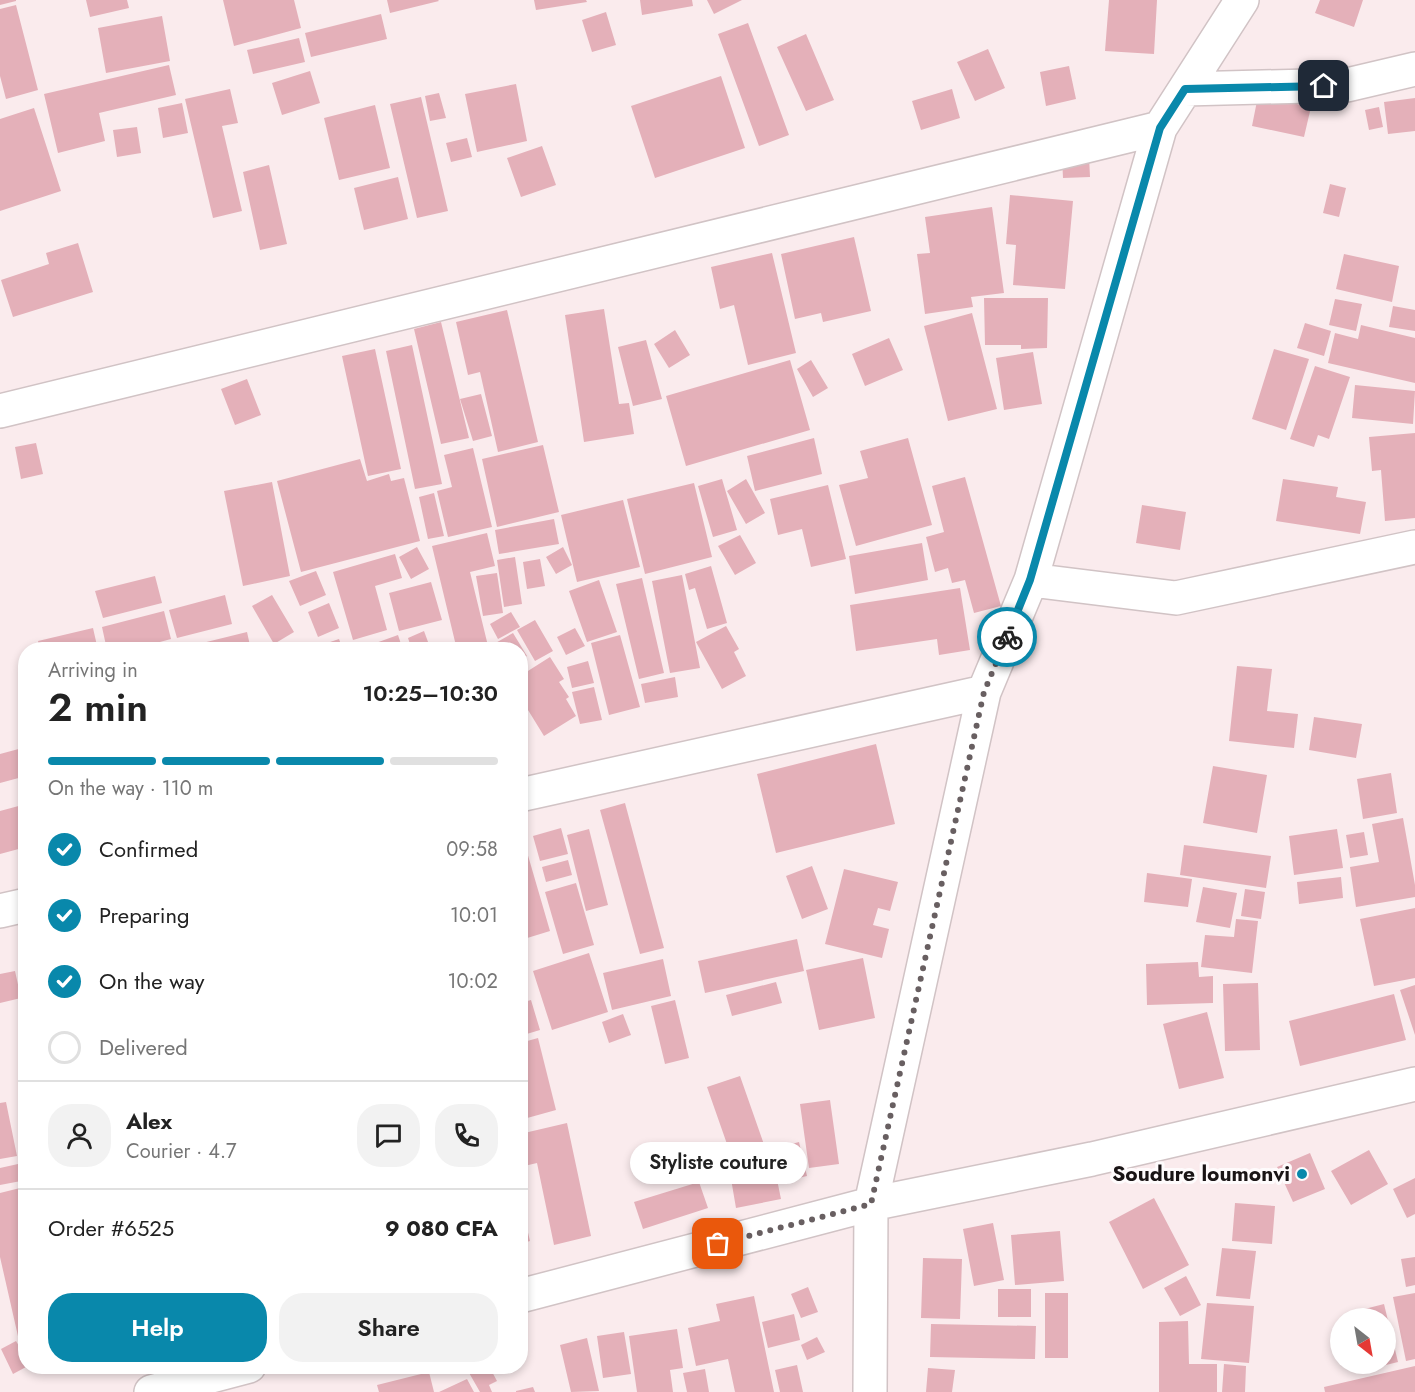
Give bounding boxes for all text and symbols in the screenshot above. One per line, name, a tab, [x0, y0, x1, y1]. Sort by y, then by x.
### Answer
pin	[1298, 60, 1349, 111]
icon: home	[1307, 69, 1340, 102]
courier	[977, 607, 1037, 667]
icon: bike	[991, 621, 1024, 654]
text: Arriving in	[48, 656, 138, 685]
text: 10:25–10:30	[363, 677, 498, 709]
text: 2 min	[48, 679, 148, 736]
text: On the way · 110 m	[48, 774, 213, 803]
icon: check	[48, 833, 81, 866]
text: Confirmed	[99, 833, 198, 865]
text: 09:58	[446, 835, 498, 864]
icon: check	[48, 899, 81, 932]
text: Preparing	[99, 899, 190, 931]
text: 10:01	[450, 901, 498, 930]
icon: check	[48, 965, 81, 998]
text: On the way	[99, 965, 204, 997]
text: 10:02	[448, 967, 498, 996]
text: Delivered	[99, 1031, 188, 1063]
button: person	[48, 1104, 111, 1167]
button: chat	[357, 1104, 420, 1167]
button: phone	[435, 1104, 498, 1167]
text: Alex	[126, 1105, 172, 1137]
text: Courier · 4.7	[126, 1137, 237, 1166]
callout: Styliste couture	[630, 1142, 807, 1184]
text: Styliste couture	[649, 1148, 788, 1177]
place label: Soudure loumonvi	[1112, 1159, 1290, 1189]
marker: Soudure loumonvi	[1295, 1167, 1309, 1181]
text: Order #6525	[48, 1212, 174, 1244]
text: 9 080 CFA	[385, 1212, 498, 1244]
pin	[692, 1218, 743, 1269]
icon: bag	[701, 1227, 734, 1260]
button: Help	[48, 1293, 267, 1362]
button: Share	[279, 1293, 498, 1362]
north arrow	[1330, 1308, 1396, 1374]
map controls	[1330, 1308, 1396, 1374]

